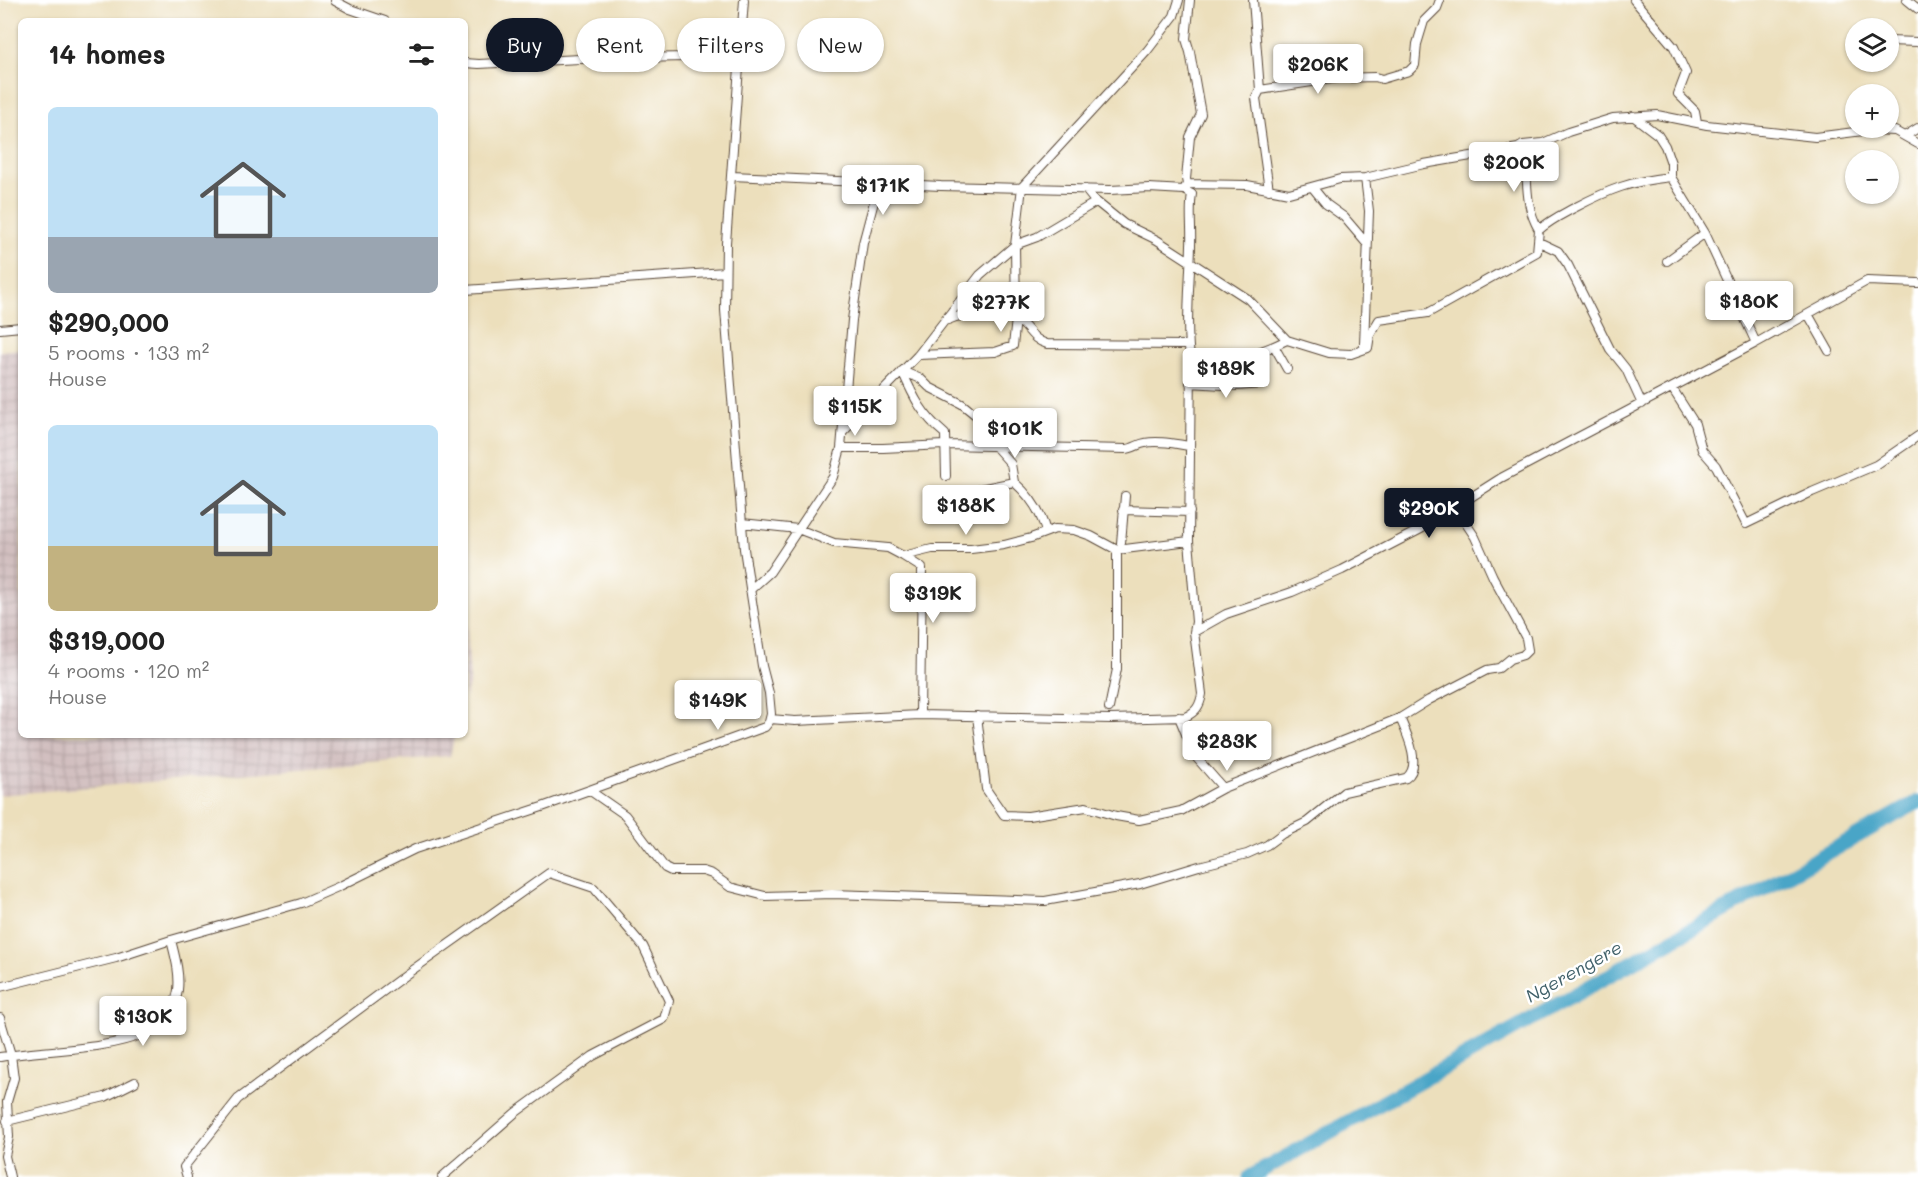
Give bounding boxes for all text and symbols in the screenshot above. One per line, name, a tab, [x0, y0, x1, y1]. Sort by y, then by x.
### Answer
chip: Buy	[486, 18, 564, 72]
chip: Rent	[576, 18, 665, 72]
chip: Filters	[677, 18, 785, 72]
chip: New	[797, 18, 884, 72]
map controls	[1845, 18, 1899, 204]
button: layers	[1845, 18, 1899, 72]
text: 14 homes	[48, 37, 166, 71]
icon: filters	[405, 38, 438, 71]
pin: $206K	[1276, 44, 1360, 95]
text: $206K	[1287, 50, 1349, 76]
button: +	[1845, 84, 1899, 138]
pin: $200K	[1472, 142, 1556, 193]
icon: home	[189, 146, 297, 254]
text: $200K	[1483, 148, 1545, 174]
button: −	[1845, 150, 1899, 204]
pin: $171K	[841, 165, 925, 216]
text: $171K	[856, 171, 910, 197]
pin: $180K	[1707, 281, 1791, 332]
pin: $277K	[959, 282, 1043, 333]
text: $180K	[1719, 287, 1779, 313]
text: $277K	[972, 288, 1030, 314]
text: $290,000	[48, 305, 169, 339]
text: 5 rooms · 133 m²	[48, 339, 209, 365]
pin: $189K	[1184, 348, 1268, 399]
text: $189K	[1197, 354, 1255, 380]
text: House	[48, 365, 107, 391]
pin: $115K	[813, 386, 897, 437]
text: $115K	[828, 392, 882, 418]
pin: $101K	[973, 408, 1057, 459]
text: $101K	[987, 414, 1043, 440]
icon: home	[189, 464, 297, 572]
pin: $188K	[924, 485, 1008, 536]
pin: $290K	[1387, 488, 1471, 539]
text: $188K	[936, 491, 996, 517]
text: $290K	[1398, 494, 1460, 520]
pin: $319K	[891, 573, 975, 624]
text: $319K	[904, 579, 962, 605]
text: $319,000	[48, 623, 165, 657]
text: 4 rooms · 120 m²	[48, 657, 209, 683]
pin: $149K	[676, 680, 760, 731]
text: House	[48, 683, 107, 709]
text: $149K	[688, 686, 748, 712]
pin: $283K	[1185, 721, 1269, 772]
text: $283K	[1196, 727, 1258, 753]
water label: Ngerengere	[1521, 935, 1626, 1008]
pin: $130K	[101, 996, 185, 1047]
text: $130K	[113, 1002, 173, 1028]

